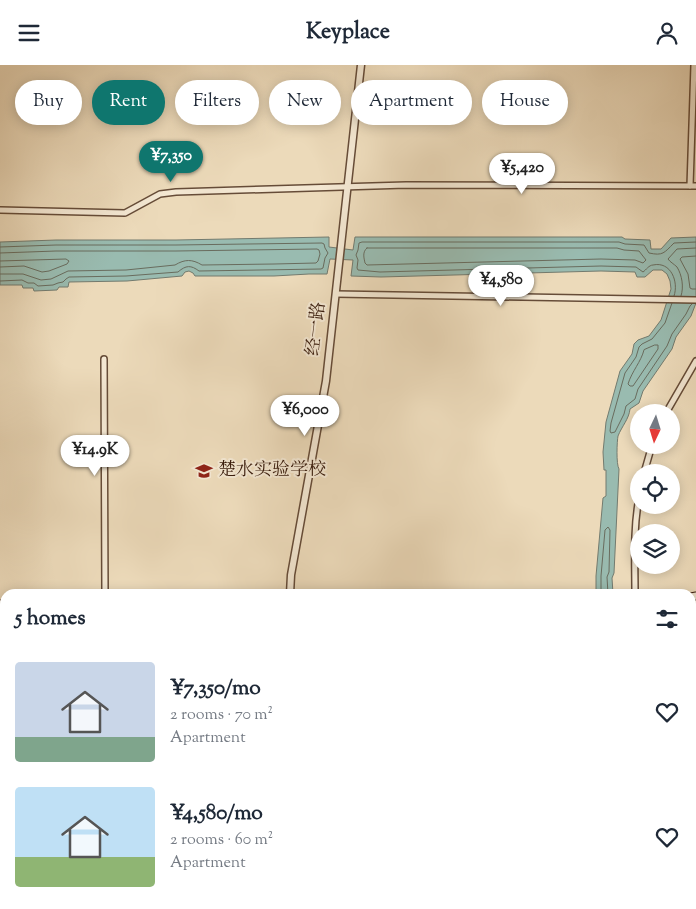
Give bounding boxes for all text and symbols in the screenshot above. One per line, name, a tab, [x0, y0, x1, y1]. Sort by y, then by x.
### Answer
text: Keyplace	[306, 17, 390, 49]
icon: menu	[15, 19, 43, 47]
icon: person	[653, 19, 681, 47]
chip: Buy	[15, 80, 82, 125]
chip: Rent	[92, 80, 165, 125]
chip: Filters	[175, 80, 259, 125]
chip: New	[269, 80, 341, 125]
chip: Apartment	[351, 80, 472, 125]
chip: House	[482, 80, 568, 125]
pin: ¥7,350	[130, 141, 212, 183]
text: ¥7,350	[150, 145, 192, 168]
pin: ¥5,420	[481, 153, 563, 195]
text: ¥5,420	[500, 157, 544, 180]
pin: ¥4,580	[460, 265, 542, 307]
text: ¥4,580	[479, 269, 523, 292]
street label: 经一路	[301, 301, 333, 357]
pin: ¥6,000	[264, 395, 346, 437]
text: ¥6,000	[281, 399, 329, 422]
north arrow	[630, 404, 680, 454]
map controls	[630, 404, 680, 574]
pin: ¥14.9K	[54, 435, 136, 477]
text: ¥14.9K	[72, 439, 118, 462]
place label: 楚水实验学校	[218, 458, 326, 484]
school or university icon: 楚水实验学校	[194, 461, 214, 481]
button: locate	[630, 464, 680, 514]
button: layers	[630, 524, 680, 574]
text: 5 homes	[15, 604, 85, 634]
icon: filters	[653, 605, 681, 633]
text: ¥7,350/mo	[170, 674, 261, 704]
icon: home	[55, 682, 115, 742]
icon: heart	[653, 698, 681, 726]
text: 2 rooms · 70 m²	[170, 704, 273, 727]
text: Apartment	[170, 727, 246, 750]
text: ¥4,580/mo	[170, 799, 263, 829]
icon: home	[55, 807, 115, 867]
icon: heart	[653, 823, 681, 851]
text: 2 rooms · 60 m²	[170, 829, 273, 852]
text: Apartment	[170, 852, 246, 875]

